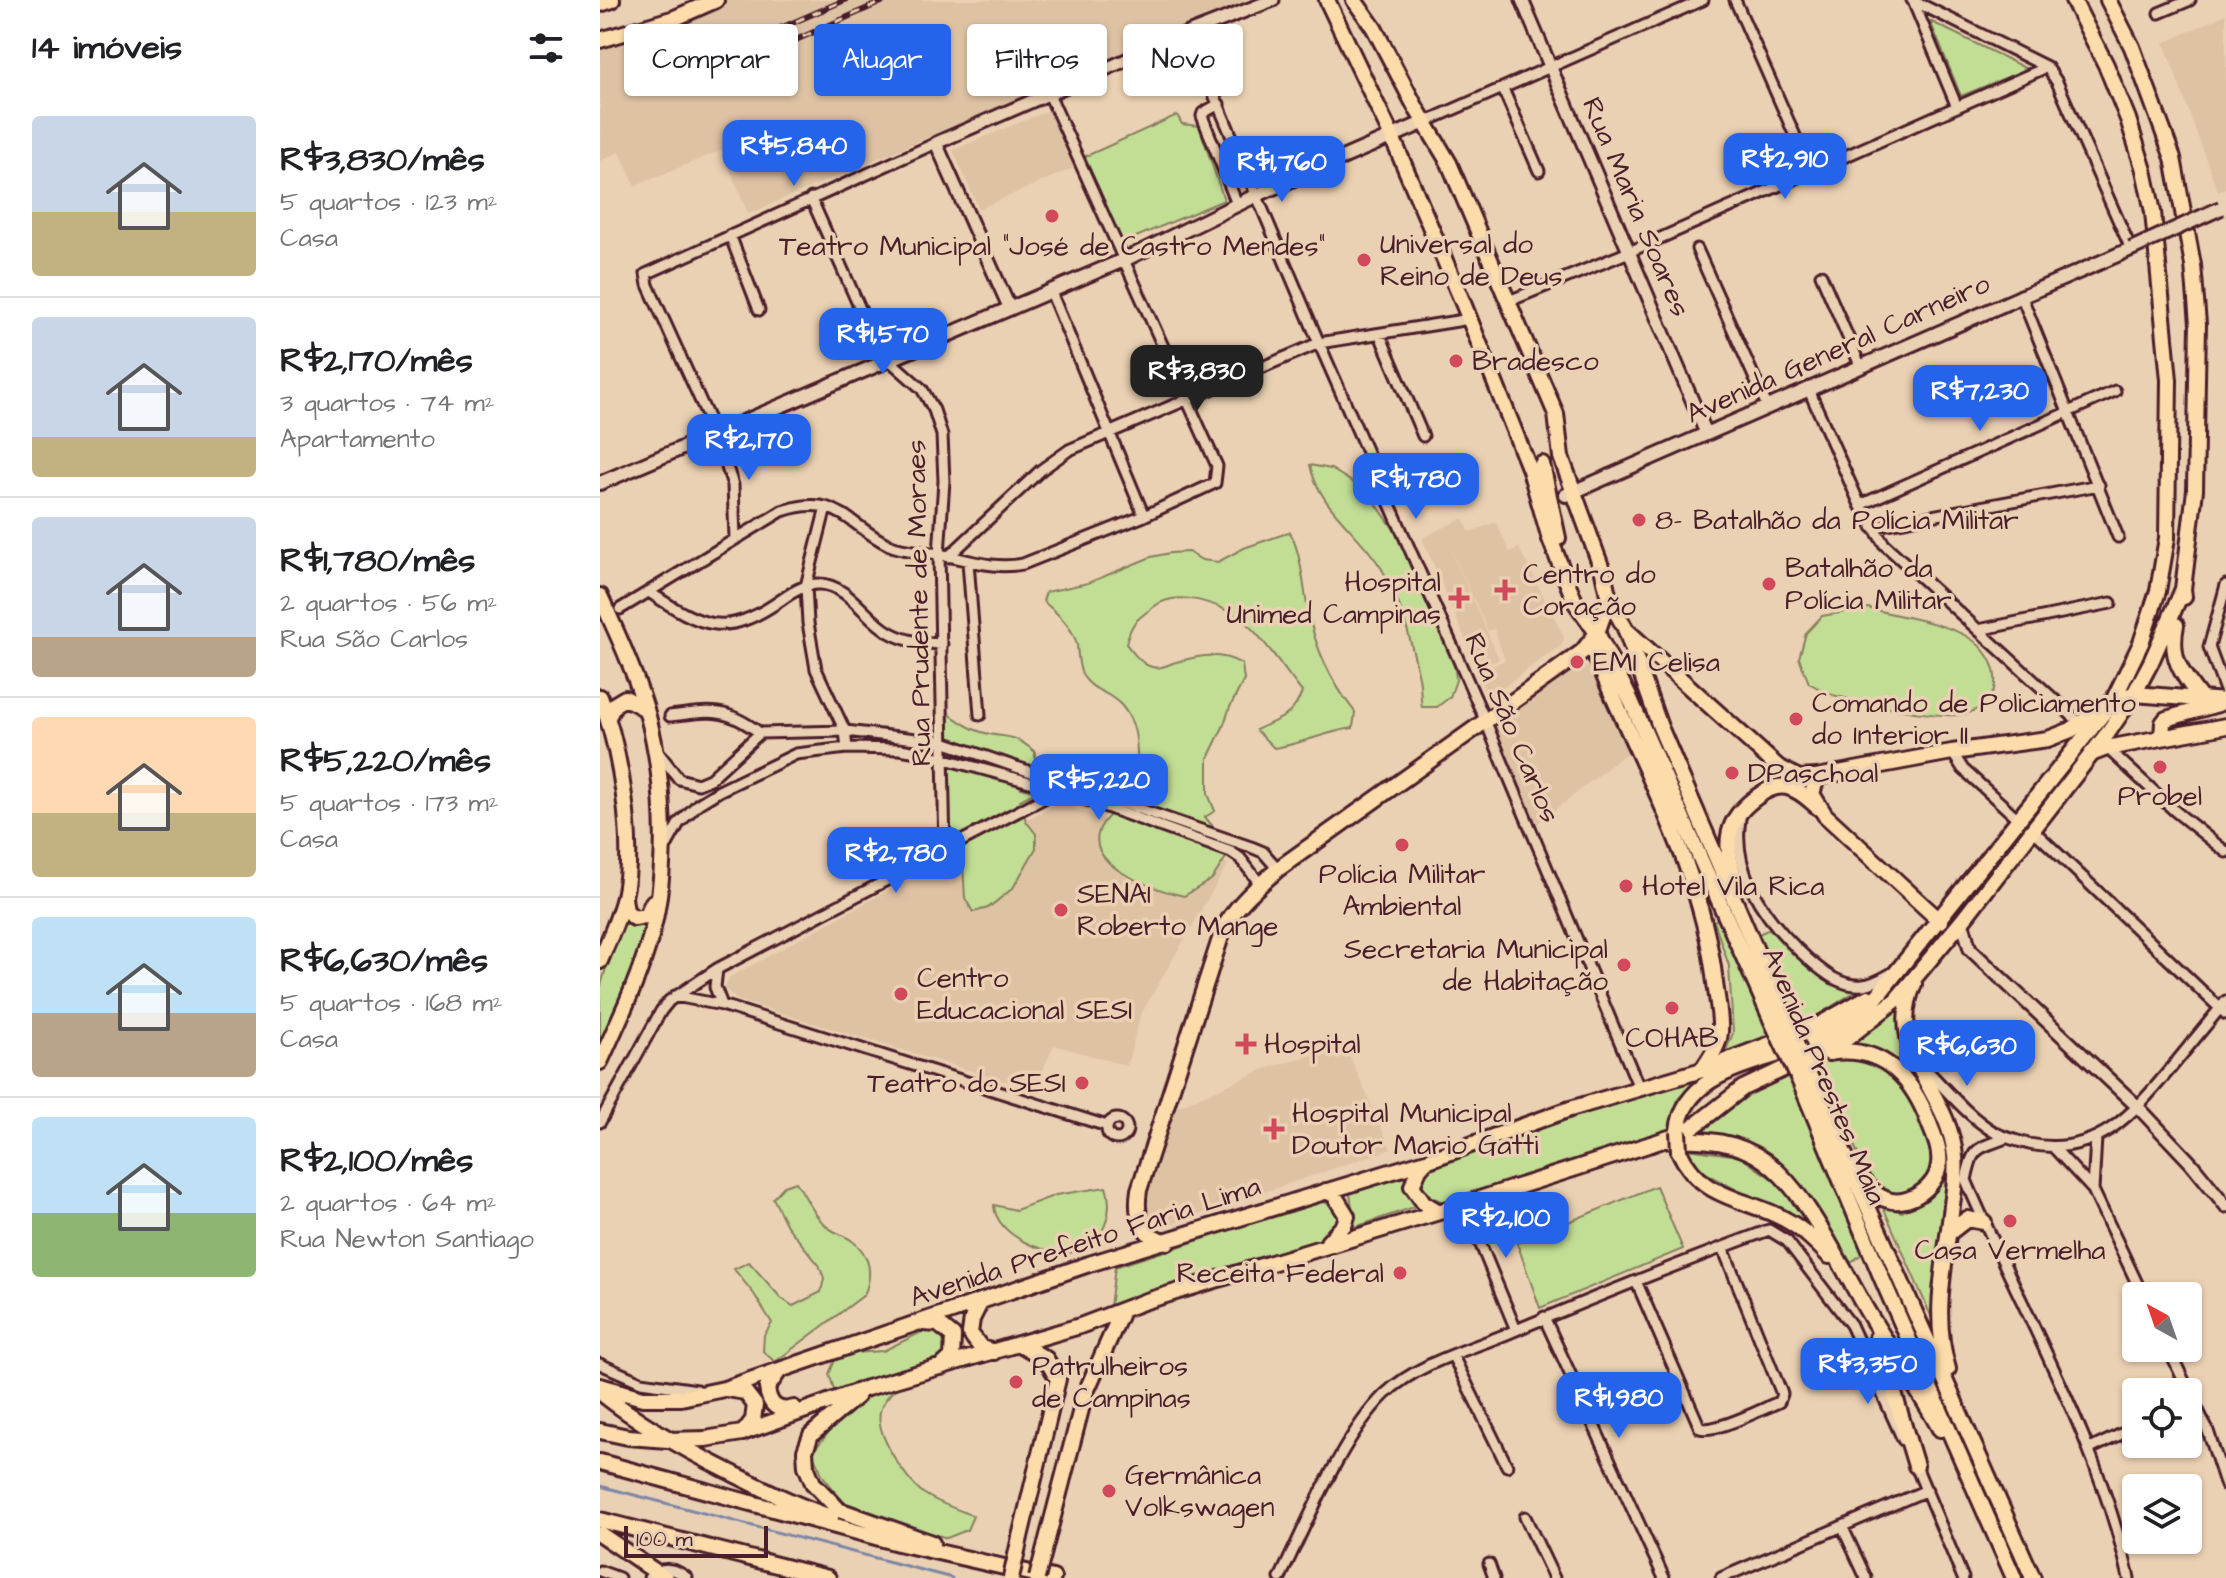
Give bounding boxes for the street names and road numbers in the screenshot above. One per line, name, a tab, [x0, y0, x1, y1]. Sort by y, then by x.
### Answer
street label: Rua Maria Soares	[1572, 91, 1700, 323]
street label: Avenida General Carneiro	[1680, 264, 1996, 434]
street label: Rua Prudente de Moraes	[897, 439, 941, 767]
street label: Rua São Carlos	[1454, 627, 1570, 829]
street label: Avenida Prestes Maia	[1752, 941, 1896, 1211]
street label: Avenida Prefeito Faria Lima	[905, 1167, 1265, 1317]

